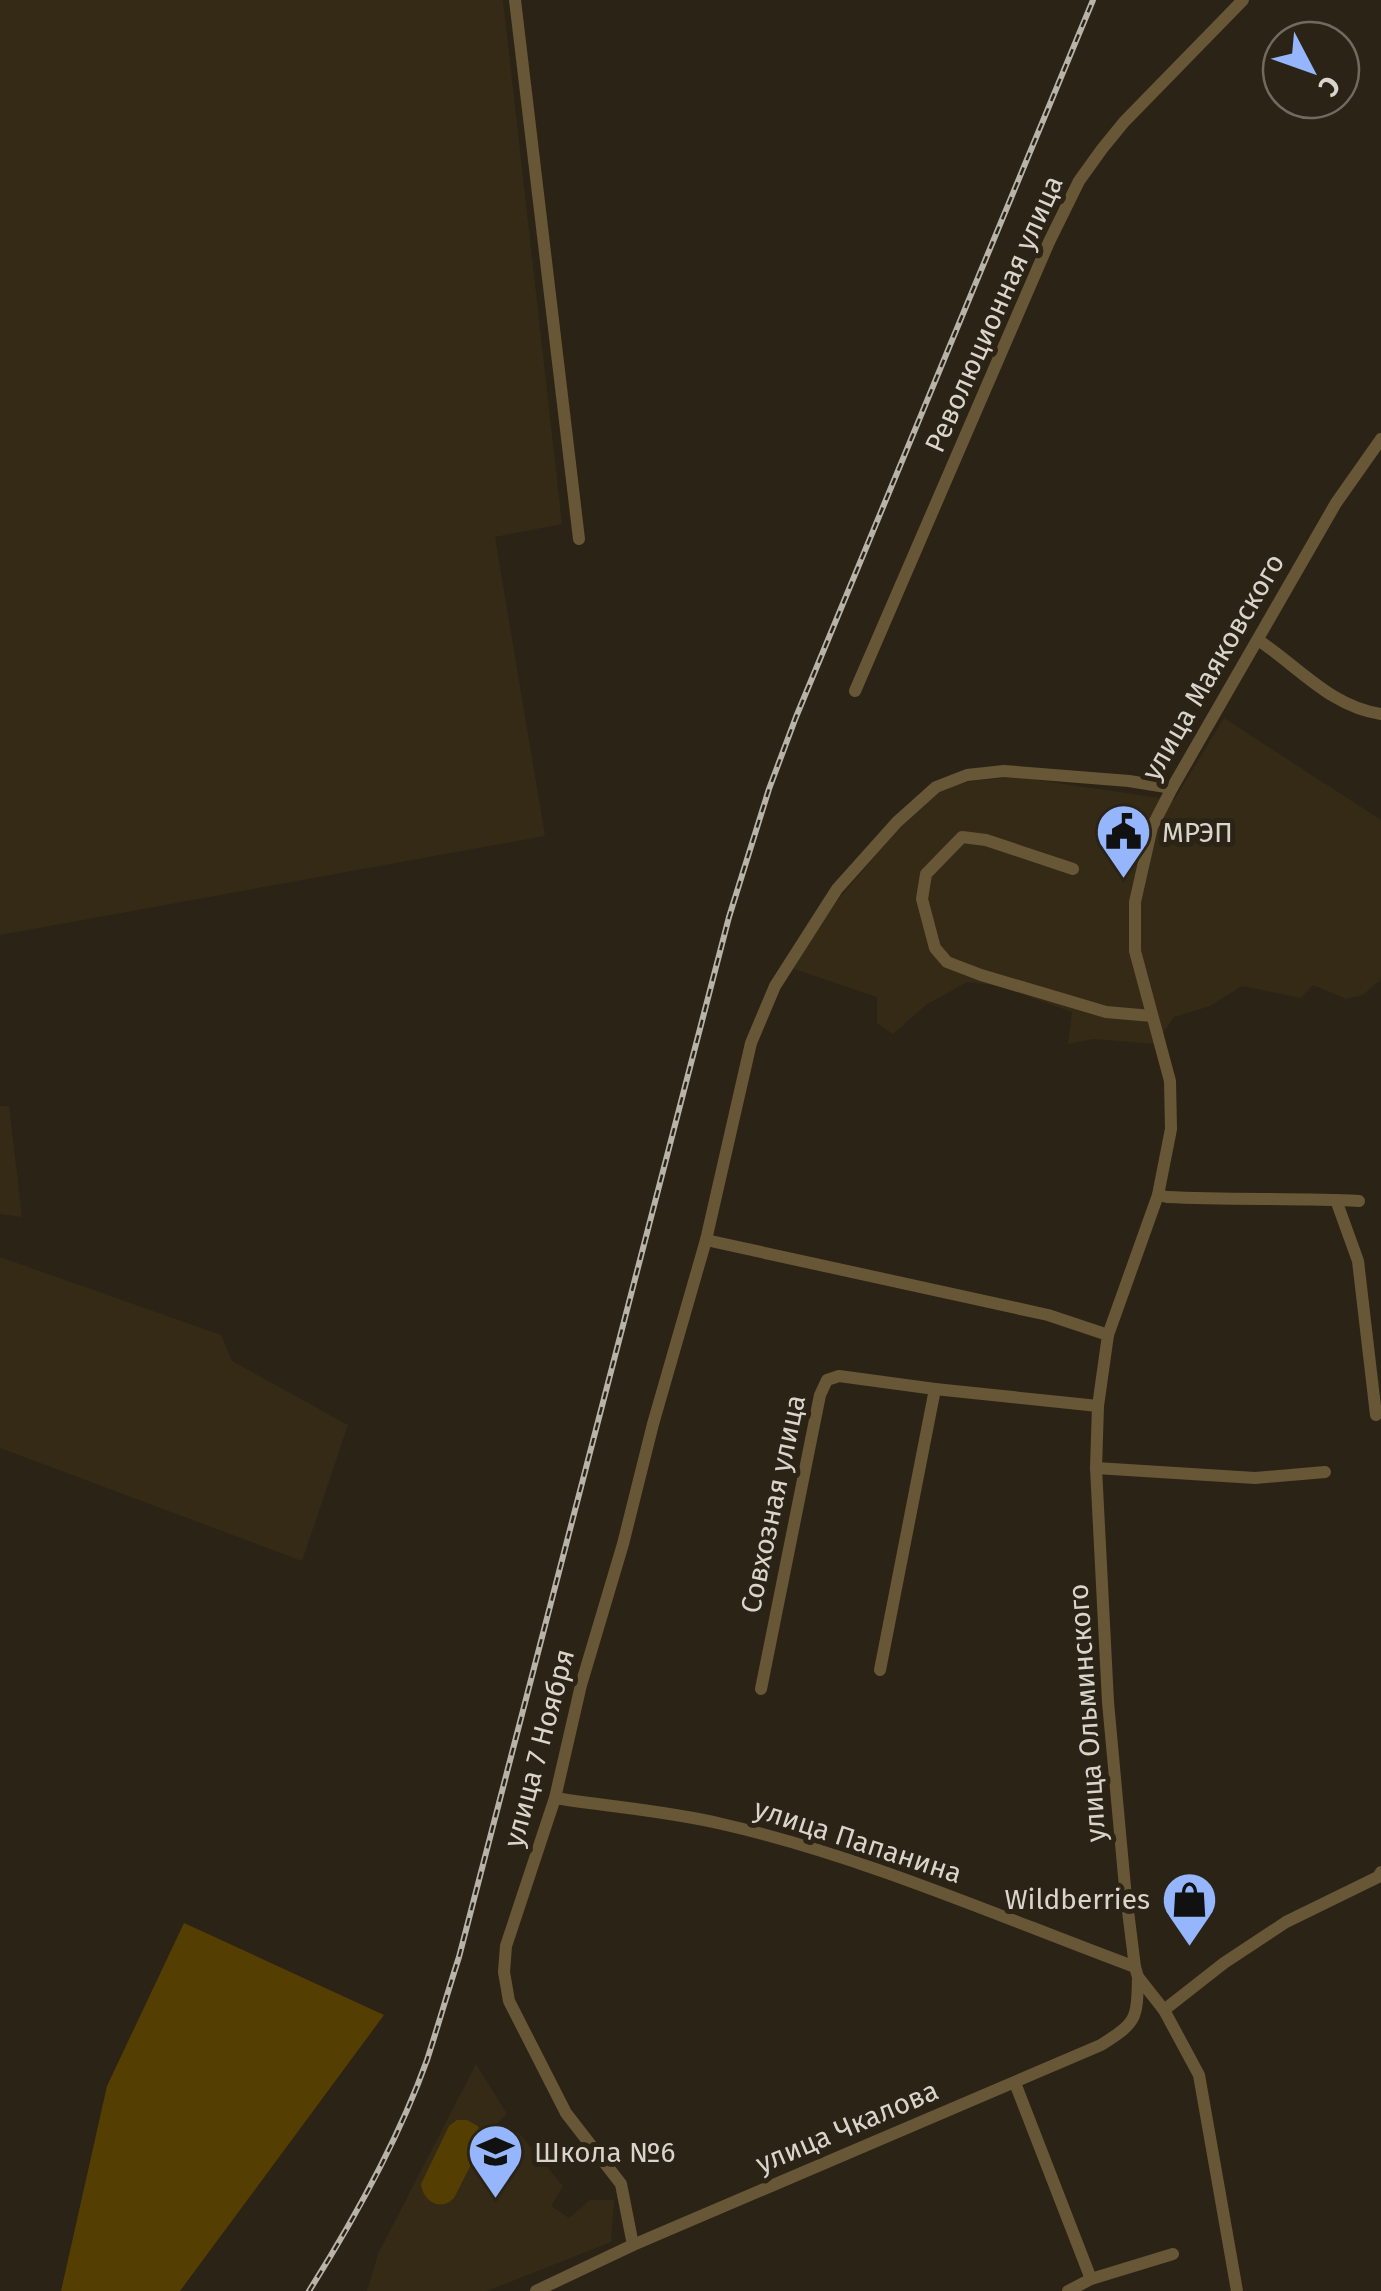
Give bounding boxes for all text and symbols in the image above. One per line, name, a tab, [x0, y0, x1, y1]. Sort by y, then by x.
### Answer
north arrow	[1261, 20, 1361, 120]
text: С	[1312, 69, 1347, 103]
street label: Революционная улица	[918, 171, 1070, 457]
street label: улица Маяковского	[1135, 548, 1291, 786]
public building icon: МРЭП	[1093, 802, 1153, 881]
place label: МРЭП	[1162, 816, 1233, 849]
street label: Совхозная улица	[734, 1392, 812, 1616]
street label: улица Ольминского	[1062, 1583, 1112, 1843]
street label: улица 7 Ноября	[497, 1645, 581, 1851]
street label: улица Папанина	[750, 1792, 966, 1890]
shop icon: Wildberries	[1159, 1869, 1219, 1948]
place label: Wildberries	[1004, 1883, 1150, 1916]
street label: улица Чкалова	[751, 2074, 943, 2180]
school or university icon: Школа №6	[465, 2122, 525, 2201]
place label: Школа №6	[534, 2136, 675, 2169]

